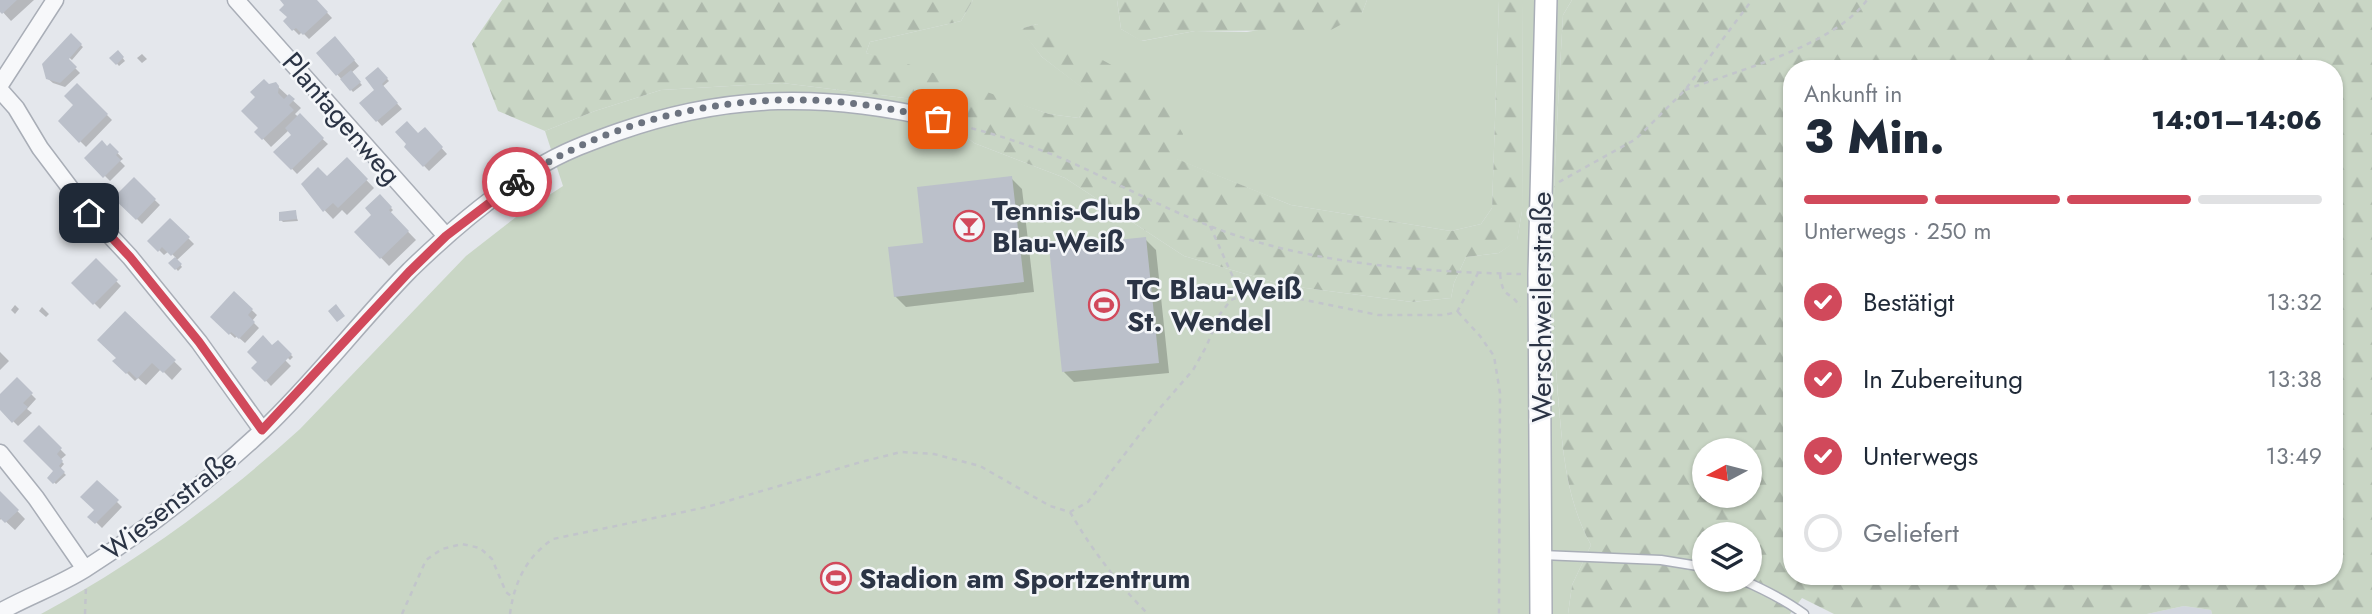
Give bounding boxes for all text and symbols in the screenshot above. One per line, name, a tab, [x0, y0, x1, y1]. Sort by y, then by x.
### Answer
street label: Plantagenweg	[272, 43, 411, 194]
text: Ankunft in	[1804, 77, 1902, 111]
pin	[908, 89, 968, 149]
icon: bag	[919, 100, 957, 138]
text: 14:01–14:06	[2151, 101, 2322, 139]
text: 3 Min.	[1804, 104, 1945, 170]
courier	[482, 147, 552, 217]
icon: bike	[498, 163, 536, 201]
pin	[59, 183, 119, 243]
place label: Tennis-Club Blau-Weiß	[992, 190, 1140, 263]
street label: Werschweilerstraße	[1521, 192, 1562, 422]
icon: home	[70, 194, 108, 232]
bar icon: Tennis-Club Blau-Weiß	[952, 209, 986, 243]
text: Unterwegs · 250 m	[1804, 214, 1991, 248]
place label: TC Blau-Weiß St. Wendel	[1127, 269, 1301, 342]
icon: check	[1804, 283, 1842, 321]
text: Bestätigt	[1863, 283, 1954, 321]
text: 13:32	[2267, 285, 2322, 319]
sports icon: TC Blau-Weiß St. Wendel	[1087, 288, 1121, 322]
icon: check	[1804, 360, 1842, 398]
text: In Zubereitung	[1863, 360, 2023, 398]
text: 13:38	[2267, 362, 2322, 396]
icon: check	[1804, 437, 1842, 475]
text: Unterwegs	[1863, 437, 1978, 475]
north arrow	[1692, 438, 1762, 508]
map controls	[1692, 438, 1762, 592]
street label: Wiesenstraße	[93, 439, 245, 570]
text: 13:49	[2266, 439, 2322, 473]
text: Geliefert	[1863, 514, 1959, 552]
button: layers	[1692, 522, 1762, 592]
place label: Stadion am Sportzentrum	[859, 558, 1191, 599]
sports icon: Stadion am Sportzentrum	[819, 561, 853, 595]

